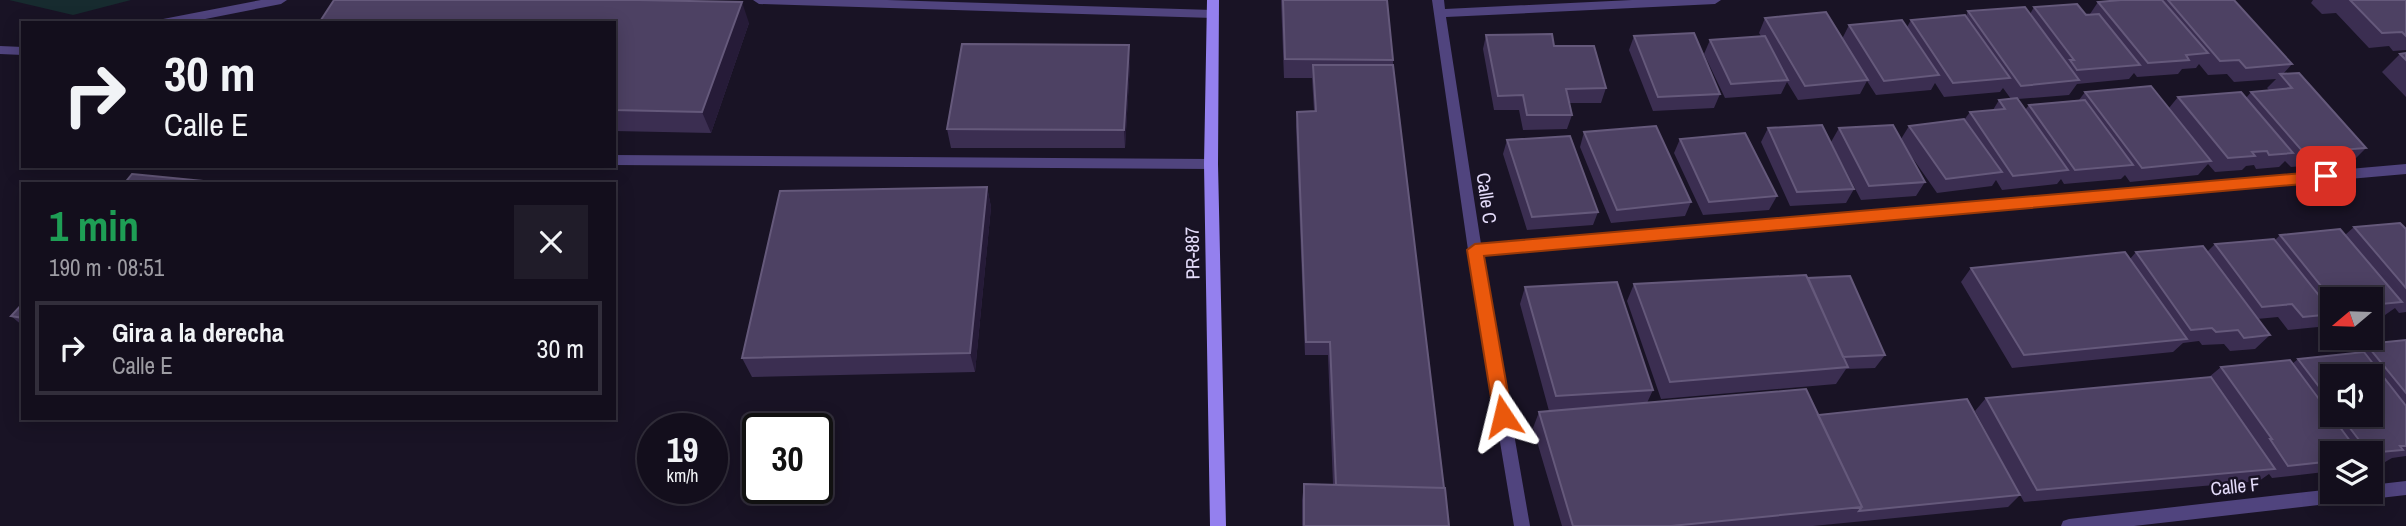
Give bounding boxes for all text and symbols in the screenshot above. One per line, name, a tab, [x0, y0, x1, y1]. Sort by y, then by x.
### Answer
text: 30 m	[164, 40, 256, 106]
icon: right	[49, 49, 140, 140]
text: Calle E	[164, 103, 249, 146]
pin	[2296, 146, 2356, 206]
icon: arrive	[2307, 157, 2345, 195]
street label: Calle C	[1471, 171, 1503, 225]
text: 1 min	[49, 198, 139, 254]
button: close	[514, 205, 588, 279]
street label: PR-887	[1179, 226, 1205, 280]
text: 190 m · 08:51	[49, 252, 164, 283]
north arrow	[2320, 287, 2384, 350]
map controls	[2320, 287, 2383, 504]
text: Gira a la derecha	[112, 315, 284, 350]
icon: right	[53, 329, 91, 367]
text: 30 m	[537, 331, 584, 366]
text: Calle E	[112, 350, 173, 381]
button: sound	[2320, 364, 2383, 427]
position arrow	[1466, 379, 1540, 453]
speed limit sign: 30	[742, 413, 833, 504]
text: 19	[667, 426, 698, 473]
button: layers	[2320, 441, 2383, 504]
text: km/h	[667, 463, 699, 488]
street label: Calle F	[2209, 470, 2261, 502]

